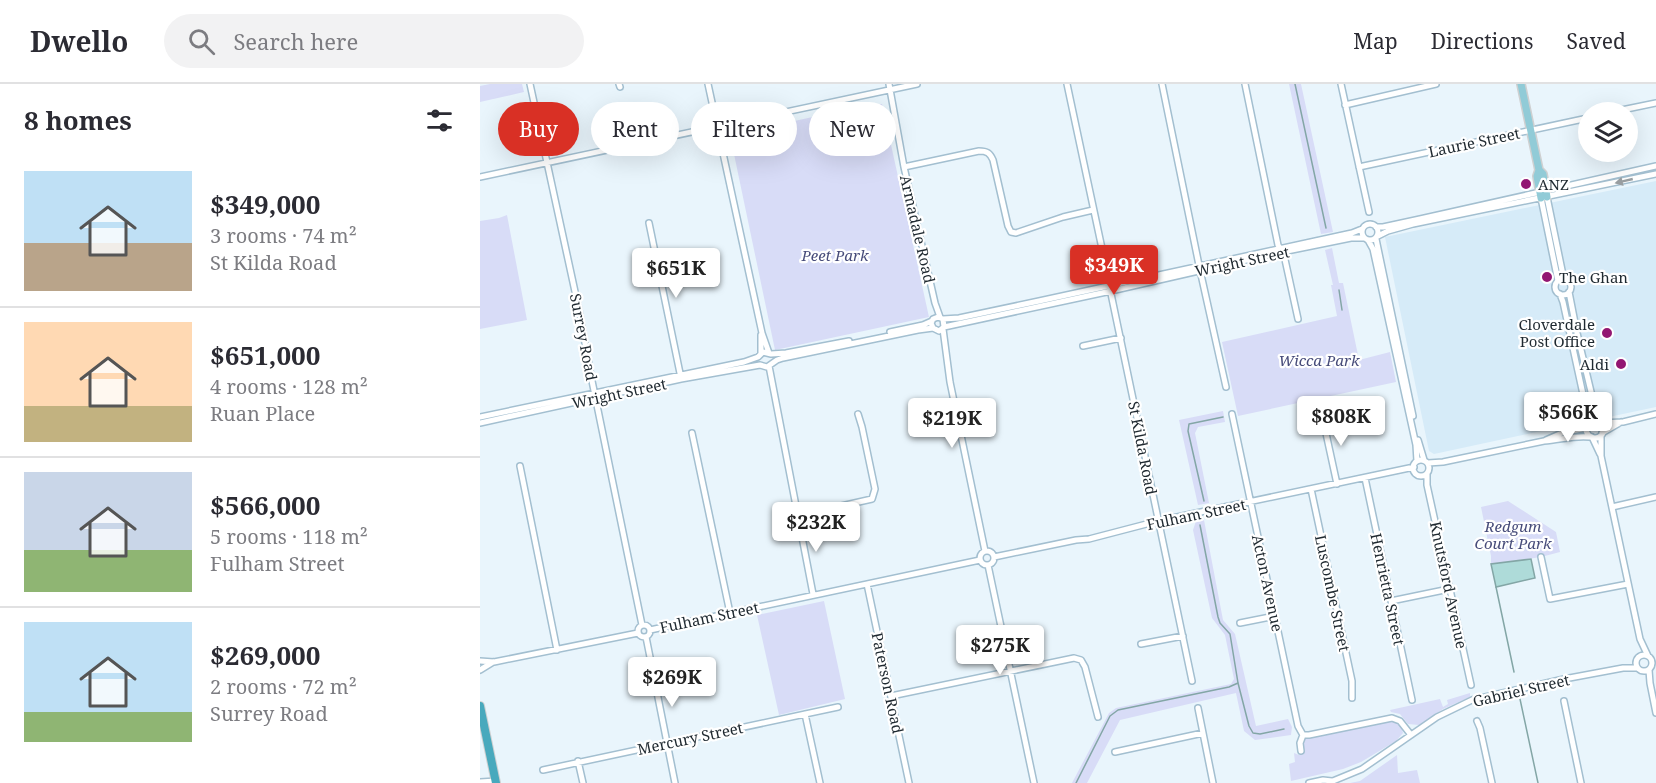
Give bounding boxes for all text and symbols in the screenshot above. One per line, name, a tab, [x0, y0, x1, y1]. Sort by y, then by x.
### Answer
search box	[164, 14, 584, 68]
text: Dwello	[30, 22, 128, 60]
icon: search	[185, 25, 218, 58]
text: Search here	[233, 26, 358, 56]
text: Map	[1353, 27, 1398, 55]
text: Directions	[1431, 27, 1533, 55]
text: Saved	[1566, 27, 1626, 55]
text: 8 homes	[24, 102, 132, 138]
chip: Buy	[498, 102, 579, 156]
chip: Rent	[591, 102, 679, 156]
chip: Filters	[691, 102, 797, 156]
chip: New	[809, 102, 896, 156]
map controls	[1578, 102, 1638, 162]
button: layers	[1578, 102, 1638, 162]
icon: filters	[423, 104, 456, 137]
street label: Laurie Street	[1426, 123, 1522, 161]
street label: Armadale Road	[896, 173, 940, 285]
place label: ANZ	[1538, 174, 1569, 194]
marker: ANZ	[1519, 177, 1533, 191]
one-way arrow	[1614, 177, 1633, 186]
text: $349,000	[210, 186, 320, 222]
icon: home	[72, 195, 144, 267]
text: 3 rooms · 74 m²	[210, 222, 357, 249]
street label: Wright Street	[1193, 241, 1291, 281]
park label: Peet Park	[800, 245, 869, 265]
pin: $349K	[1072, 245, 1156, 296]
pin: $651K	[634, 248, 718, 299]
text: St Kilda Road	[210, 249, 337, 276]
text: $349K	[1084, 251, 1144, 278]
text: $651K	[646, 254, 706, 281]
place label: The Ghan	[1559, 267, 1628, 287]
marker: The Ghan	[1540, 270, 1554, 284]
street label: Surrey Road	[566, 292, 602, 382]
place label: Cloverdale Post Office	[1518, 314, 1595, 351]
marker: Cloverdale Post Office	[1600, 326, 1614, 340]
text: $651,000	[210, 337, 320, 373]
icon: home	[72, 346, 144, 418]
park label: Wicca Park	[1279, 350, 1360, 370]
place label: Aldi	[1580, 354, 1609, 374]
marker: Aldi	[1614, 357, 1628, 371]
text: 4 rooms · 128 m²	[210, 373, 368, 400]
street label: Wright Street	[570, 373, 668, 413]
pin: $566K	[1526, 392, 1610, 443]
pin: $808K	[1299, 396, 1383, 447]
pin: $219K	[910, 398, 994, 449]
text: $566K	[1538, 398, 1598, 425]
street label: St Kilda Road	[1124, 399, 1162, 497]
text: Ruan Place	[210, 400, 315, 427]
text: $808K	[1311, 402, 1371, 429]
text: $219K	[922, 404, 982, 431]
text: $566,000	[210, 487, 320, 523]
street label: Fulham Street	[1145, 494, 1247, 534]
icon: home	[72, 496, 144, 568]
pin: $232K	[774, 502, 858, 553]
text: $232K	[786, 508, 846, 535]
park label: Redgum Court Park	[1475, 516, 1552, 553]
street label: Knutsford Avenue	[1426, 519, 1472, 651]
text: 5 rooms · 118 m²	[210, 523, 368, 550]
street label: Henrietta Street	[1366, 531, 1410, 647]
street label: Acton Avenue	[1248, 533, 1288, 633]
street label: Luscombe Street	[1311, 533, 1355, 653]
text: Fulham Street	[210, 550, 345, 577]
street label: Fulham Street	[658, 597, 760, 637]
pin: $275K	[958, 625, 1042, 676]
street label: Paterson Road	[868, 631, 908, 735]
text: $275K	[970, 631, 1030, 658]
text: $269,000	[210, 637, 320, 673]
icon: home	[72, 646, 144, 718]
pin: $269K	[630, 657, 714, 708]
text: $269K	[642, 663, 702, 690]
street label: Gabriel Street	[1471, 669, 1571, 711]
text: 2 rooms · 72 m²	[210, 673, 357, 700]
text: Surrey Road	[210, 700, 328, 727]
street label: Mercury Street	[635, 717, 745, 759]

